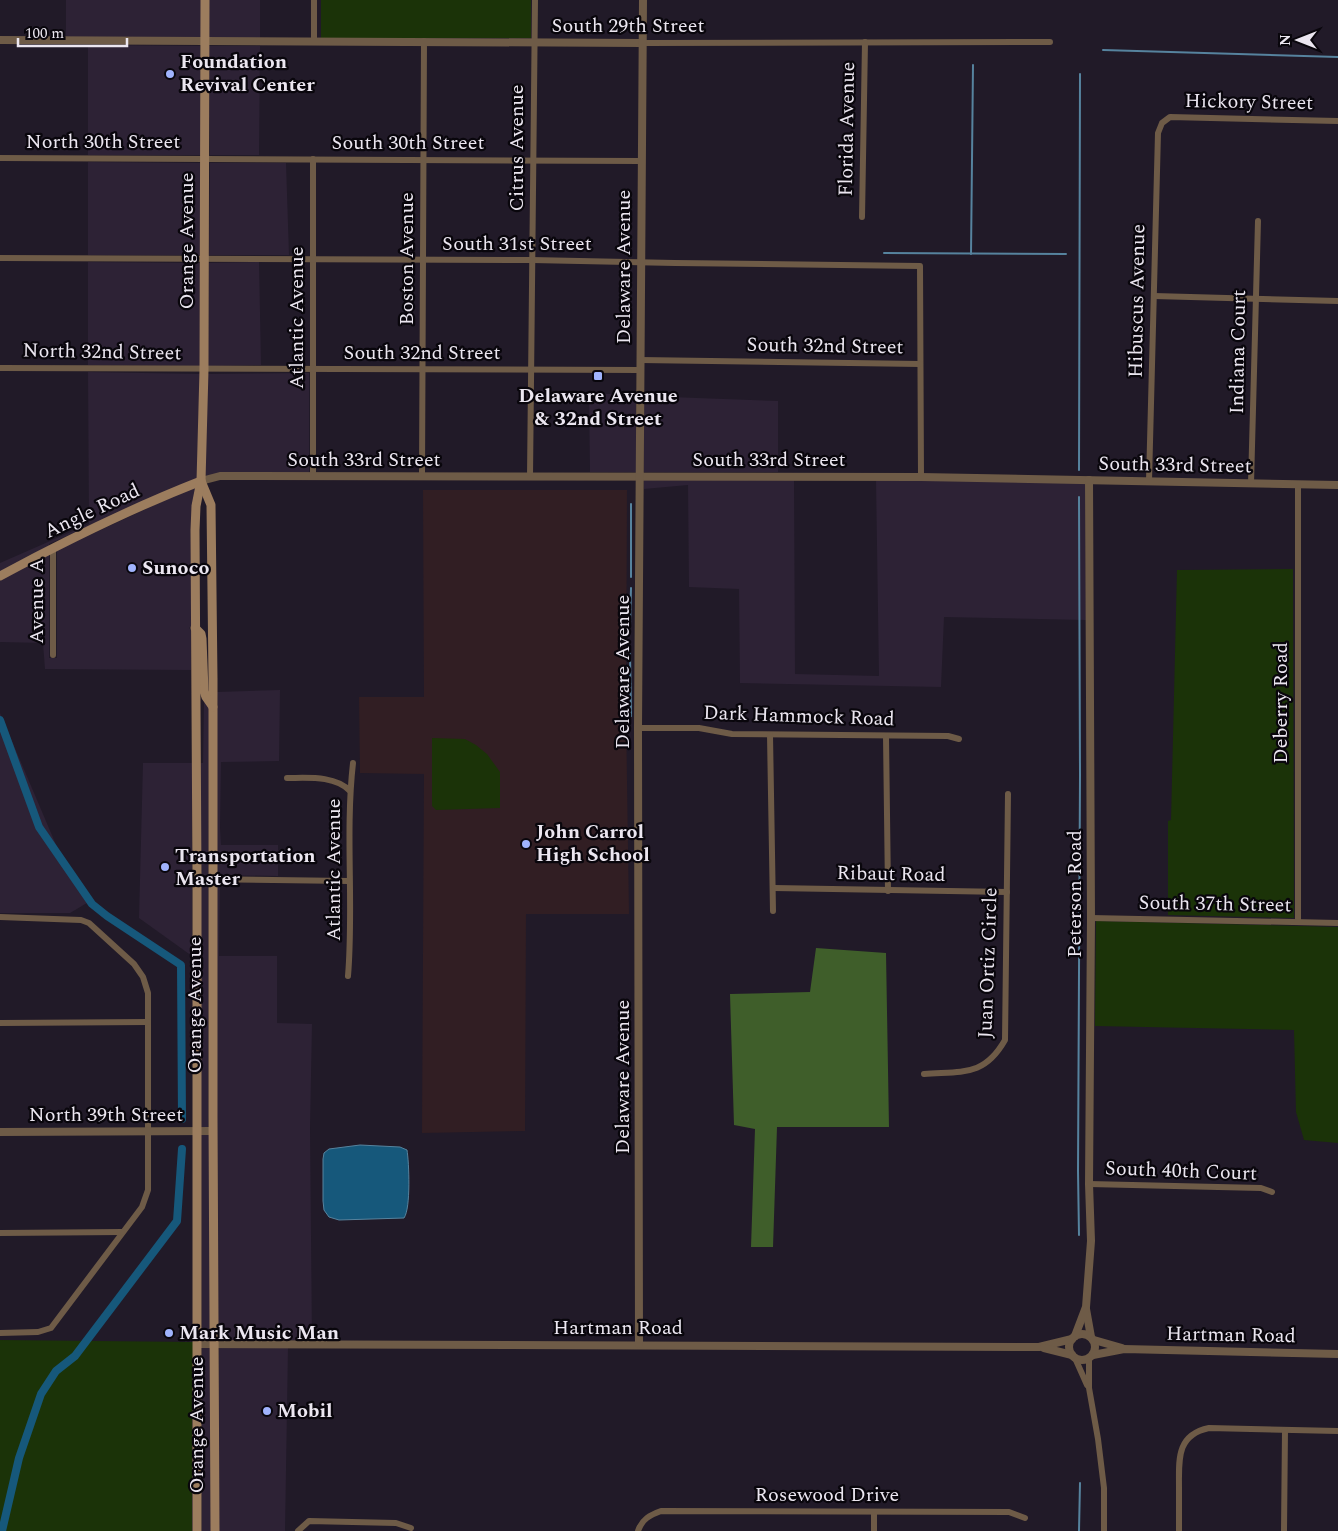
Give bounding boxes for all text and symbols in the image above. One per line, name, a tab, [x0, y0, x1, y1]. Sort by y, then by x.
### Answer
street label: South 29th Street	[552, 11, 704, 41]
scale bar	[18, 15, 126, 47]
north arrow	[1273, 15, 1323, 65]
text: 100 m	[25, 22, 64, 45]
text: N	[1275, 34, 1296, 46]
place label: Foundation Revival Center	[180, 47, 315, 100]
street label: Florida Avenue	[831, 61, 863, 197]
marker: Foundation Revival Center	[164, 68, 176, 80]
street label: Citrus Avenue	[502, 85, 532, 211]
street label: Hickory Street	[1184, 86, 1314, 118]
street label: North 30th Street	[26, 127, 180, 157]
street label: South 30th Street	[332, 128, 484, 158]
street label: Orange Avenue	[172, 172, 202, 310]
street label: Delaware Avenue	[609, 190, 639, 344]
street label: Boston Avenue	[392, 192, 422, 326]
street label: Hibuscus Avenue	[1121, 224, 1153, 378]
street label: South 31st Street	[442, 229, 592, 259]
street label: Atlantic Avenue	[282, 247, 312, 389]
street label: Indiana Court	[1222, 289, 1254, 415]
street label: South 32nd Street	[746, 330, 904, 362]
street label: North 32nd Street	[22, 336, 182, 368]
street label: South 32nd Street	[343, 338, 501, 368]
marker: Delaware Avenue & 32nd Street	[592, 370, 604, 382]
place label: Delaware Avenue & 32nd Street	[518, 381, 678, 434]
street label: South 33rd Street	[287, 445, 441, 475]
street label: South 33rd Street	[692, 445, 846, 475]
street label: South 33rd Street	[1098, 449, 1252, 481]
street label: Angle Road	[39, 476, 145, 546]
place label: Sunoco	[142, 553, 209, 583]
street label: Avenue A	[22, 558, 52, 644]
marker: Sunoco	[126, 562, 138, 574]
street label: Delaware Avenue	[608, 595, 638, 749]
street label: Deberry Road	[1266, 642, 1296, 764]
street label: Dark Hammock Road	[703, 698, 895, 734]
street label: Atlantic Avenue	[319, 799, 349, 941]
place label: John Carrol High School	[536, 817, 650, 870]
street label: Peterson Road	[1060, 830, 1090, 958]
marker: John Carrol High School	[520, 838, 532, 850]
place label: Transportation Master	[175, 841, 316, 894]
street label: Ribaut Road	[836, 858, 946, 890]
marker: Transportation Master	[159, 861, 171, 873]
street label: Juan Ortiz Circle	[970, 887, 1006, 1039]
street label: South 37th Street	[1138, 888, 1292, 920]
street label: Orange Avenue	[180, 936, 210, 1074]
street label: Delaware Avenue	[608, 1000, 638, 1154]
street label: North 39th Street	[29, 1100, 183, 1130]
street label: South 40th Court	[1104, 1153, 1258, 1189]
street label: Hartman Road	[553, 1313, 683, 1343]
place label: Mark Music Man	[179, 1318, 339, 1348]
street label: Hartman Road	[1166, 1319, 1296, 1351]
marker: Mark Music Man	[163, 1327, 175, 1339]
street label: Orange Avenue	[182, 1356, 212, 1494]
place label: Mobil	[277, 1396, 333, 1426]
marker: Mobil	[261, 1405, 273, 1417]
street label: Rosewood Drive	[755, 1480, 899, 1510]

